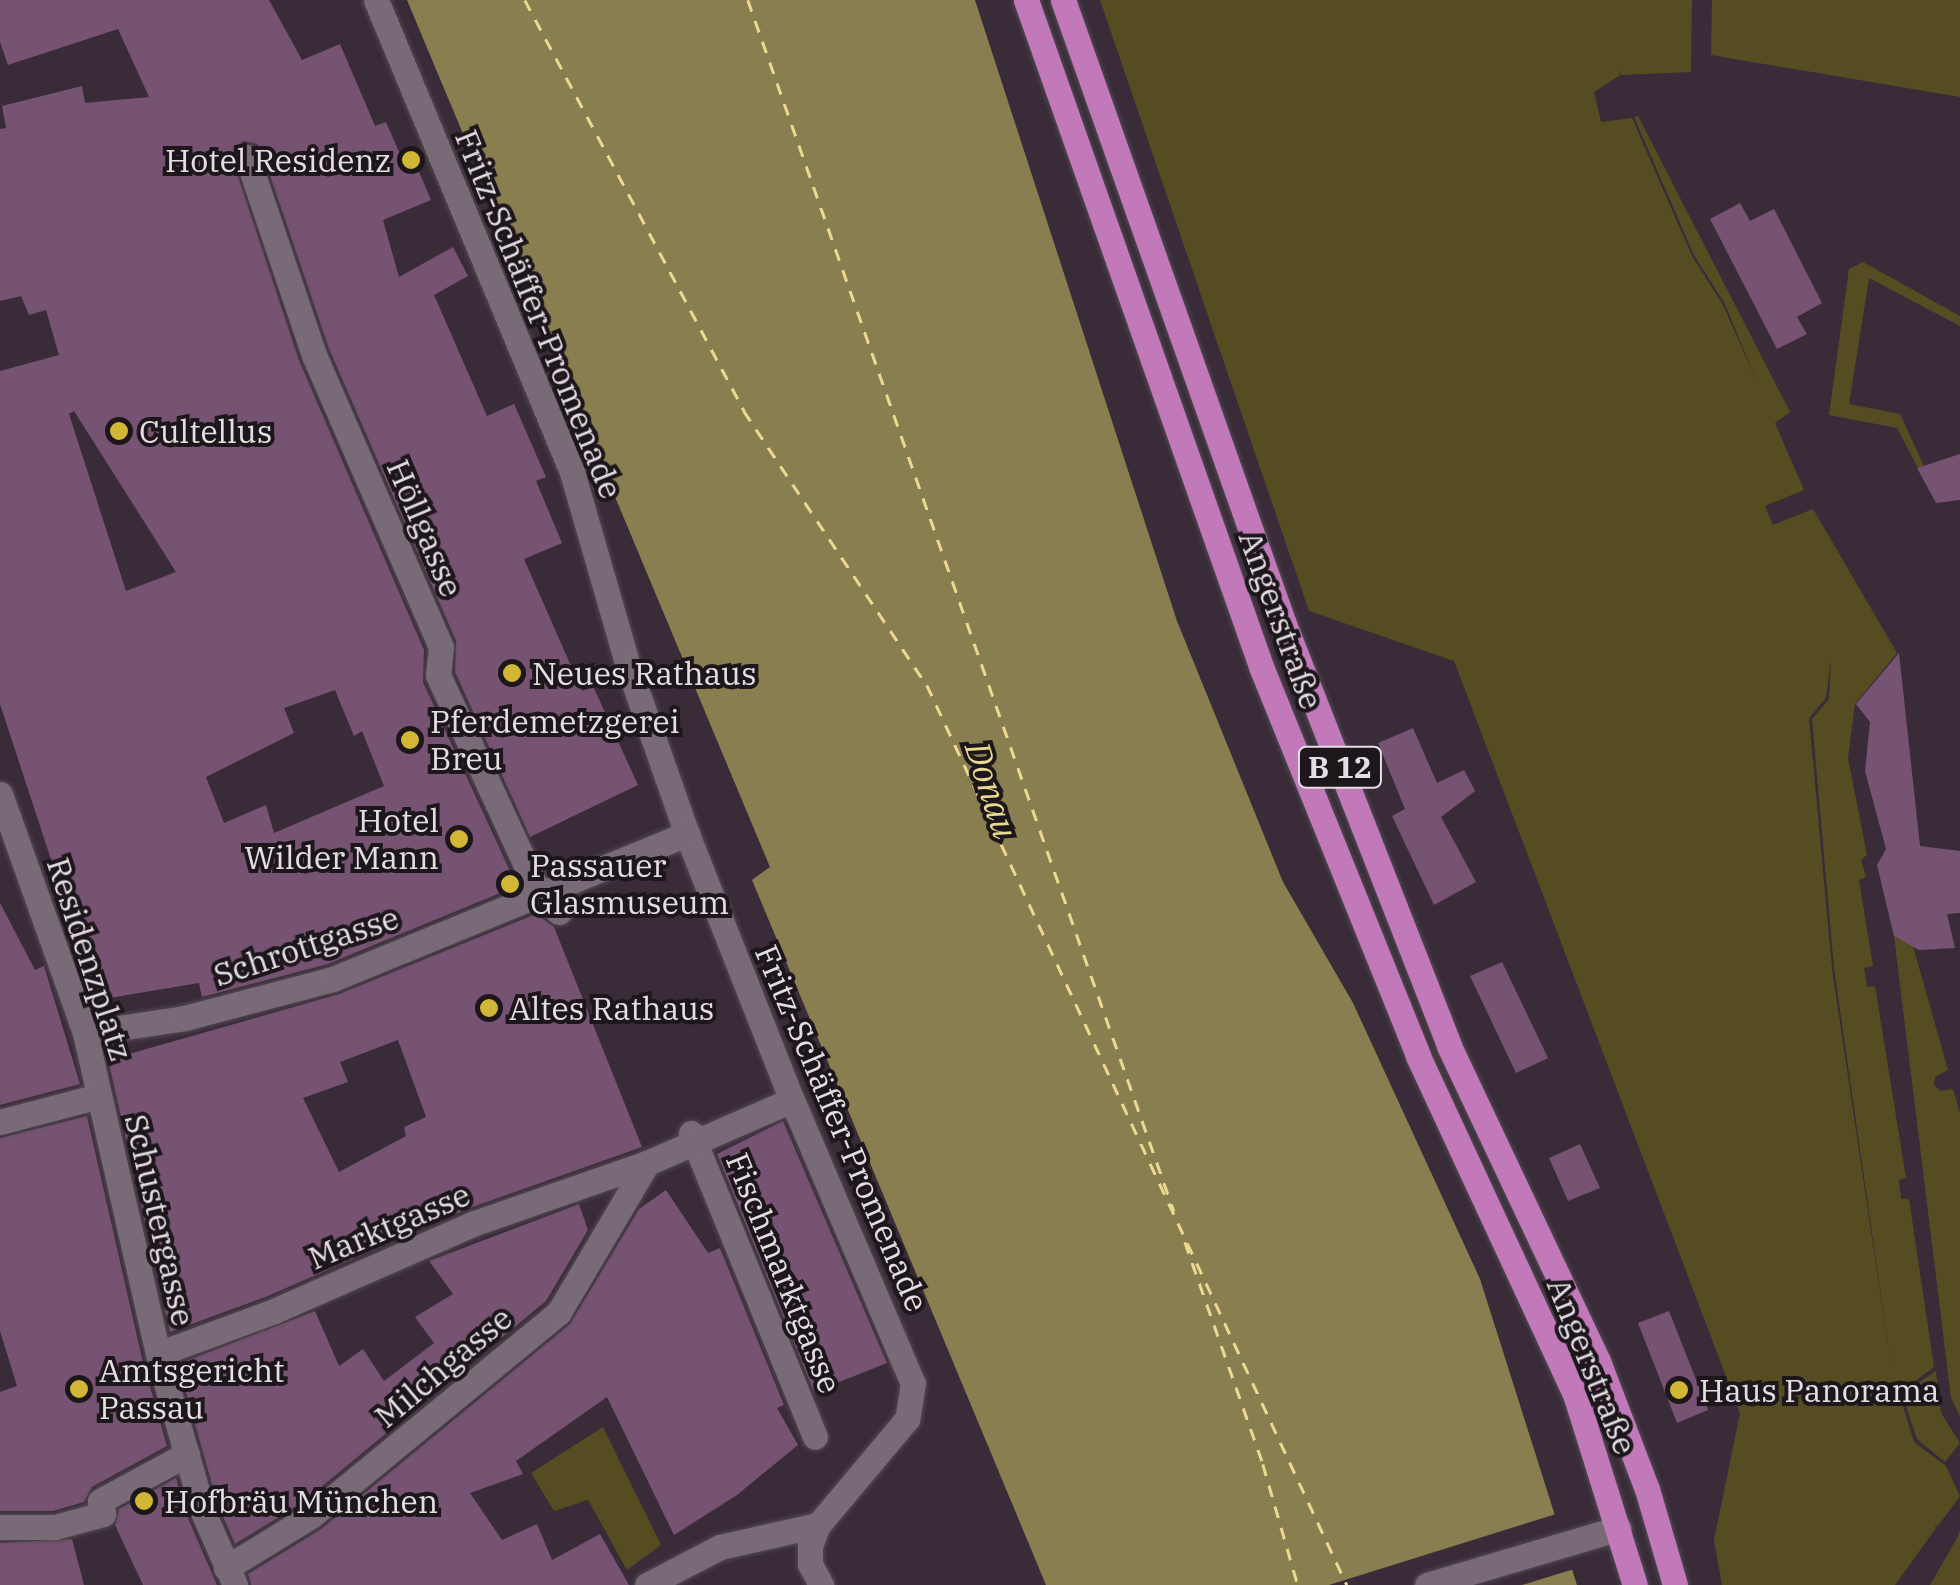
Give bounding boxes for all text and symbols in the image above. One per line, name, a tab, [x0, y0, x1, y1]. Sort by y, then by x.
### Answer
street label: Fritz-Schäffer-Promenade	[447, 124, 631, 504]
place label: Hotel Residenz	[165, 141, 391, 179]
marker: Hotel Residenz	[400, 149, 422, 171]
place label: Cultellus	[139, 412, 272, 450]
marker: Cultellus	[108, 420, 130, 442]
street label: Höllgasse	[379, 454, 471, 602]
street label: Angerstraße	[1231, 526, 1331, 714]
place label: Neues Rathaus	[532, 654, 757, 692]
marker: Neues Rathaus	[501, 662, 523, 684]
place label: Pferdemetzgerei Breu	[430, 703, 680, 778]
marker: Pferdemetzgerei Breu	[399, 729, 421, 751]
water label: Donau	[957, 736, 1027, 844]
road number: B 12	[1298, 742, 1382, 792]
place label: Hotel Wilder Mann	[244, 802, 439, 877]
marker: Hotel Wilder Mann	[448, 828, 470, 850]
place label: Passauer Glasmuseum	[530, 847, 729, 922]
street label: Residenzplatz	[39, 853, 141, 1065]
marker: Passauer Glasmuseum	[499, 873, 521, 895]
street label: Schrottgasse	[209, 898, 403, 994]
street label: Fritz-Schäffer-Promenade	[747, 939, 937, 1317]
place label: Altes Rathaus	[509, 989, 714, 1027]
marker: Altes Rathaus	[478, 997, 500, 1019]
street label: Schustergasse	[117, 1110, 203, 1330]
street label: Fischmarktgasse	[718, 1147, 850, 1399]
street label: Marktgasse	[302, 1175, 476, 1277]
street label: Angerstraße	[1539, 1272, 1645, 1460]
street label: Milchgasse	[367, 1299, 519, 1435]
place label: Amtsgericht Passau	[99, 1352, 284, 1427]
place label: Haus Panorama	[1699, 1371, 1939, 1409]
marker: Amtsgericht Passau	[68, 1378, 90, 1400]
marker: Haus Panorama	[1668, 1379, 1690, 1401]
place label: Hofbräu München	[164, 1482, 438, 1520]
marker: Hofbräu München	[133, 1490, 155, 1512]

